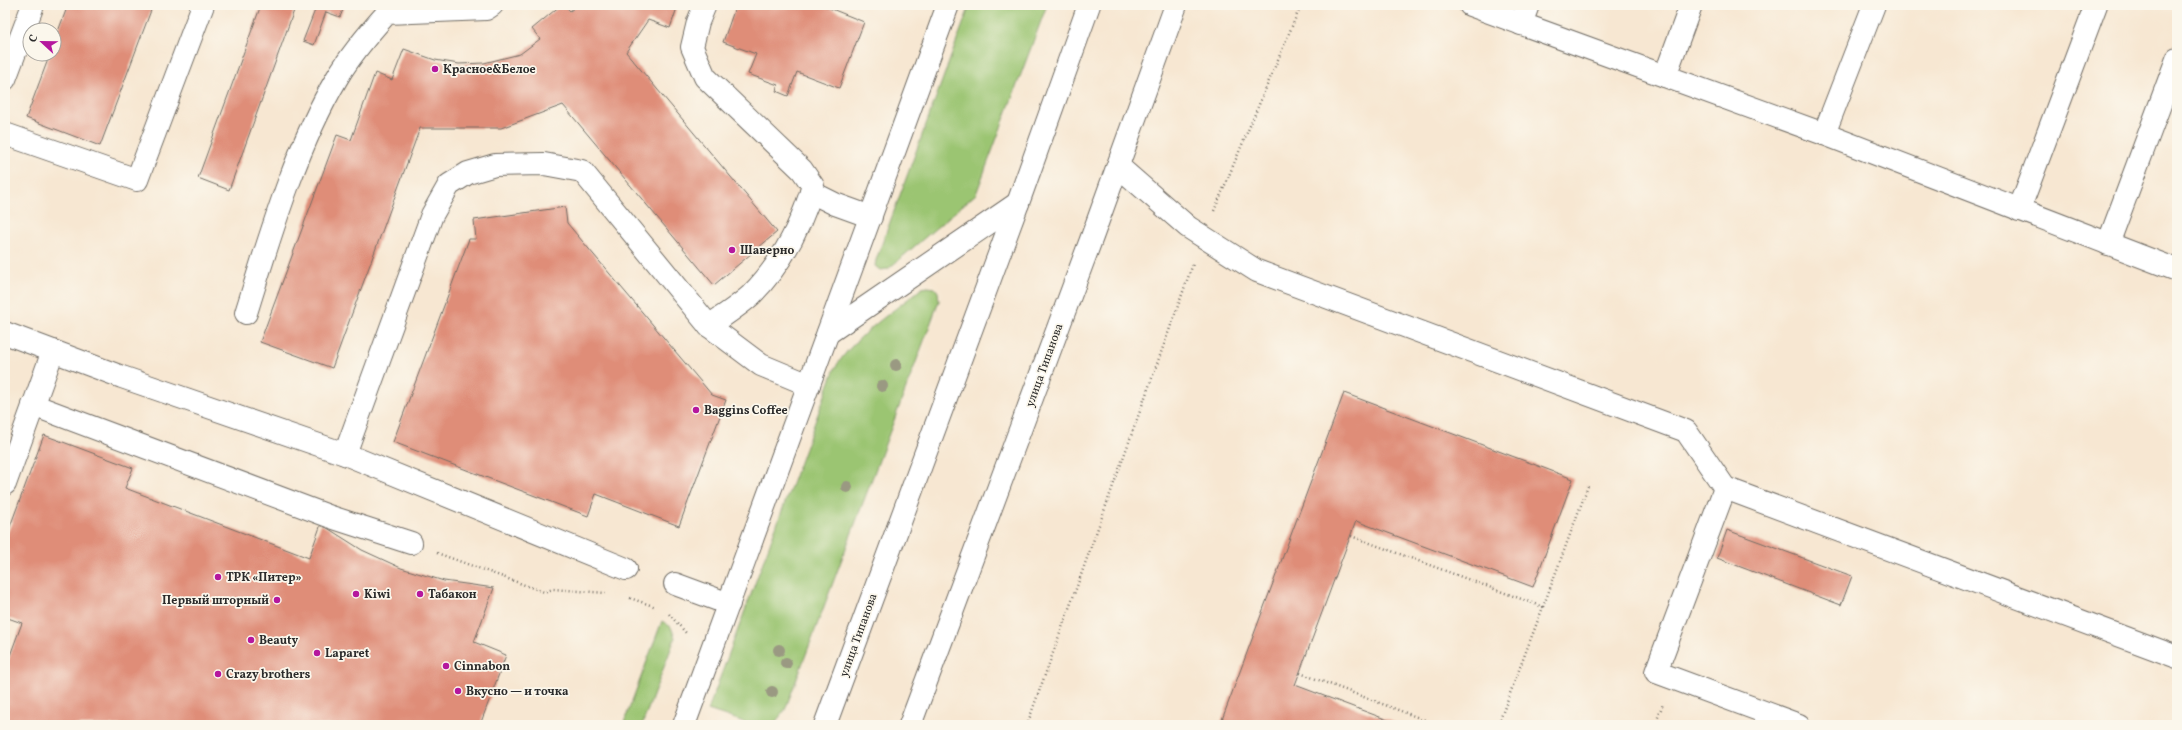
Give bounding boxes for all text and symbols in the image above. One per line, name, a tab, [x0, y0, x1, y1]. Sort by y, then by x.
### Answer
north arrow	[22, 22, 62, 62]
text: С	[26, 33, 42, 45]
place label: Красное&Белое	[443, 62, 536, 78]
marker: Красное&Белое	[430, 64, 440, 74]
place label: Шаверно	[740, 243, 795, 259]
marker: Шаверно	[727, 245, 737, 255]
street label: улица Типанова	[1022, 321, 1068, 409]
place label: Baggins Coffee	[704, 403, 788, 419]
marker: Baggins Coffee	[691, 405, 701, 415]
place label: ТРК «Питер»	[226, 570, 302, 586]
marker: ТРК «Питер»	[213, 572, 223, 582]
place label: Kiwi	[364, 587, 391, 603]
place label: Табакон	[428, 587, 477, 603]
marker: Kiwi	[351, 589, 361, 599]
marker: Табакон	[415, 589, 425, 599]
street label: улица Типанова	[836, 591, 882, 679]
place label: Первый шторный	[162, 593, 269, 609]
marker: Первый шторный	[272, 595, 282, 605]
place label: Beauty	[259, 633, 298, 649]
marker: Beauty	[246, 635, 256, 645]
place label: Laparet	[325, 646, 370, 662]
marker: Laparet	[312, 648, 322, 658]
place label: Cinnabon	[454, 659, 510, 675]
marker: Cinnabon	[441, 661, 451, 671]
place label: Crazy brothers	[226, 667, 311, 683]
marker: Crazy brothers	[213, 669, 223, 679]
place label: Вкусно — и точка	[466, 684, 569, 700]
marker: Вкусно — и точка	[453, 686, 463, 696]

